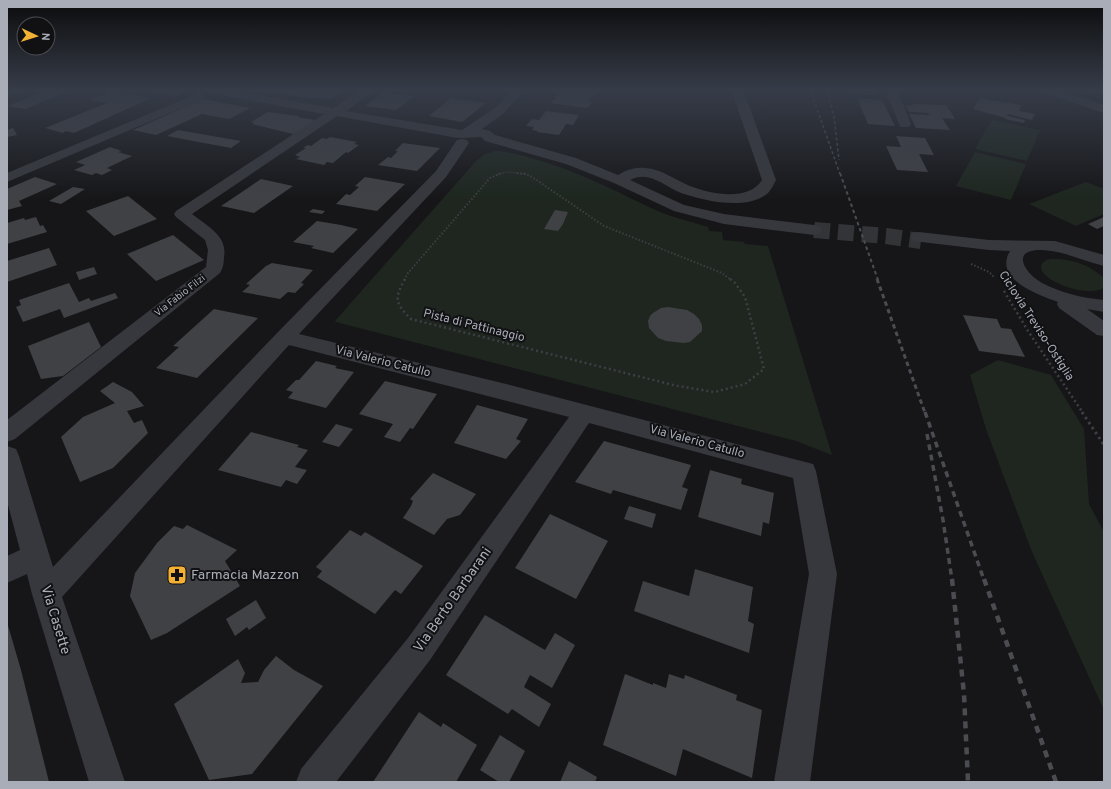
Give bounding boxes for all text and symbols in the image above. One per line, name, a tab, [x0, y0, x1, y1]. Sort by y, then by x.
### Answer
north arrow	[16, 16, 56, 56]
text: N	[38, 32, 52, 41]
street label: Ciclovia Treviso-Ostiglia	[994, 268, 1078, 384]
street label: Via Fabio Filzi	[152, 272, 208, 320]
street label: Pista di Pattinaggio	[422, 306, 527, 346]
street label: Via Valerio Catullo	[334, 342, 433, 382]
street label: Via Valerio Catullo	[648, 422, 746, 462]
street label: Via Berto Barbarani	[410, 544, 496, 656]
pharmacy icon: Farmacia Mazzon	[166, 564, 188, 586]
place label: Farmacia Mazzon	[191, 567, 299, 584]
street label: Via Casette	[36, 583, 74, 657]

